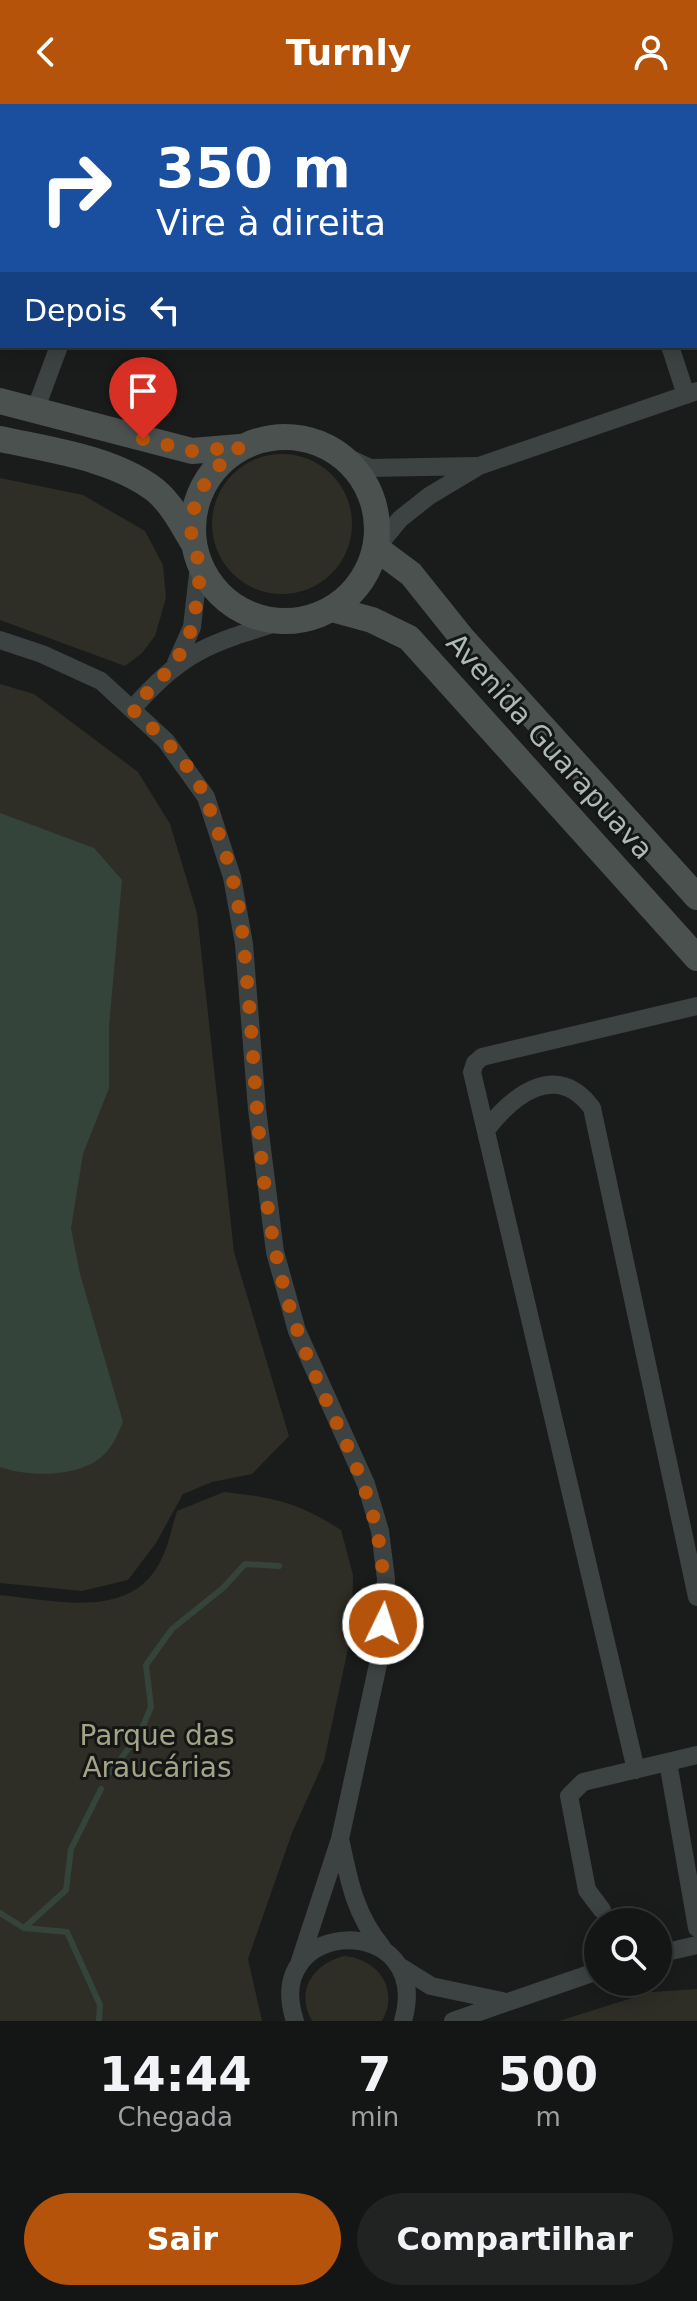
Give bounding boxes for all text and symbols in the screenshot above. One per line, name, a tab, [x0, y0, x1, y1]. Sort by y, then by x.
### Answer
icon: back	[24, 30, 68, 74]
icon: person	[629, 30, 673, 74]
text: Turnly	[286, 32, 411, 73]
text: 350 m	[156, 135, 351, 200]
icon: right	[24, 136, 128, 240]
text: Vire à direita	[156, 202, 386, 243]
icon: left	[143, 288, 187, 332]
text: Depois	[24, 293, 127, 328]
pin	[109, 357, 177, 439]
icon: arrive	[121, 369, 165, 413]
street label: Avenida Guarapuava	[440, 627, 660, 866]
position arrow	[341, 1582, 425, 1666]
park label: Parque das Araucárias	[80, 1719, 234, 1784]
map controls	[584, 1908, 672, 1996]
button: search	[584, 1908, 672, 1996]
text: 14:44	[99, 2046, 252, 2102]
text: 7	[358, 2046, 391, 2102]
text: 500	[498, 2046, 598, 2102]
text: Chegada	[117, 2102, 233, 2132]
text: min	[350, 2102, 399, 2132]
text: m	[535, 2102, 561, 2132]
button: Sair	[24, 2193, 341, 2285]
button: Compartilhar	[357, 2193, 673, 2285]

